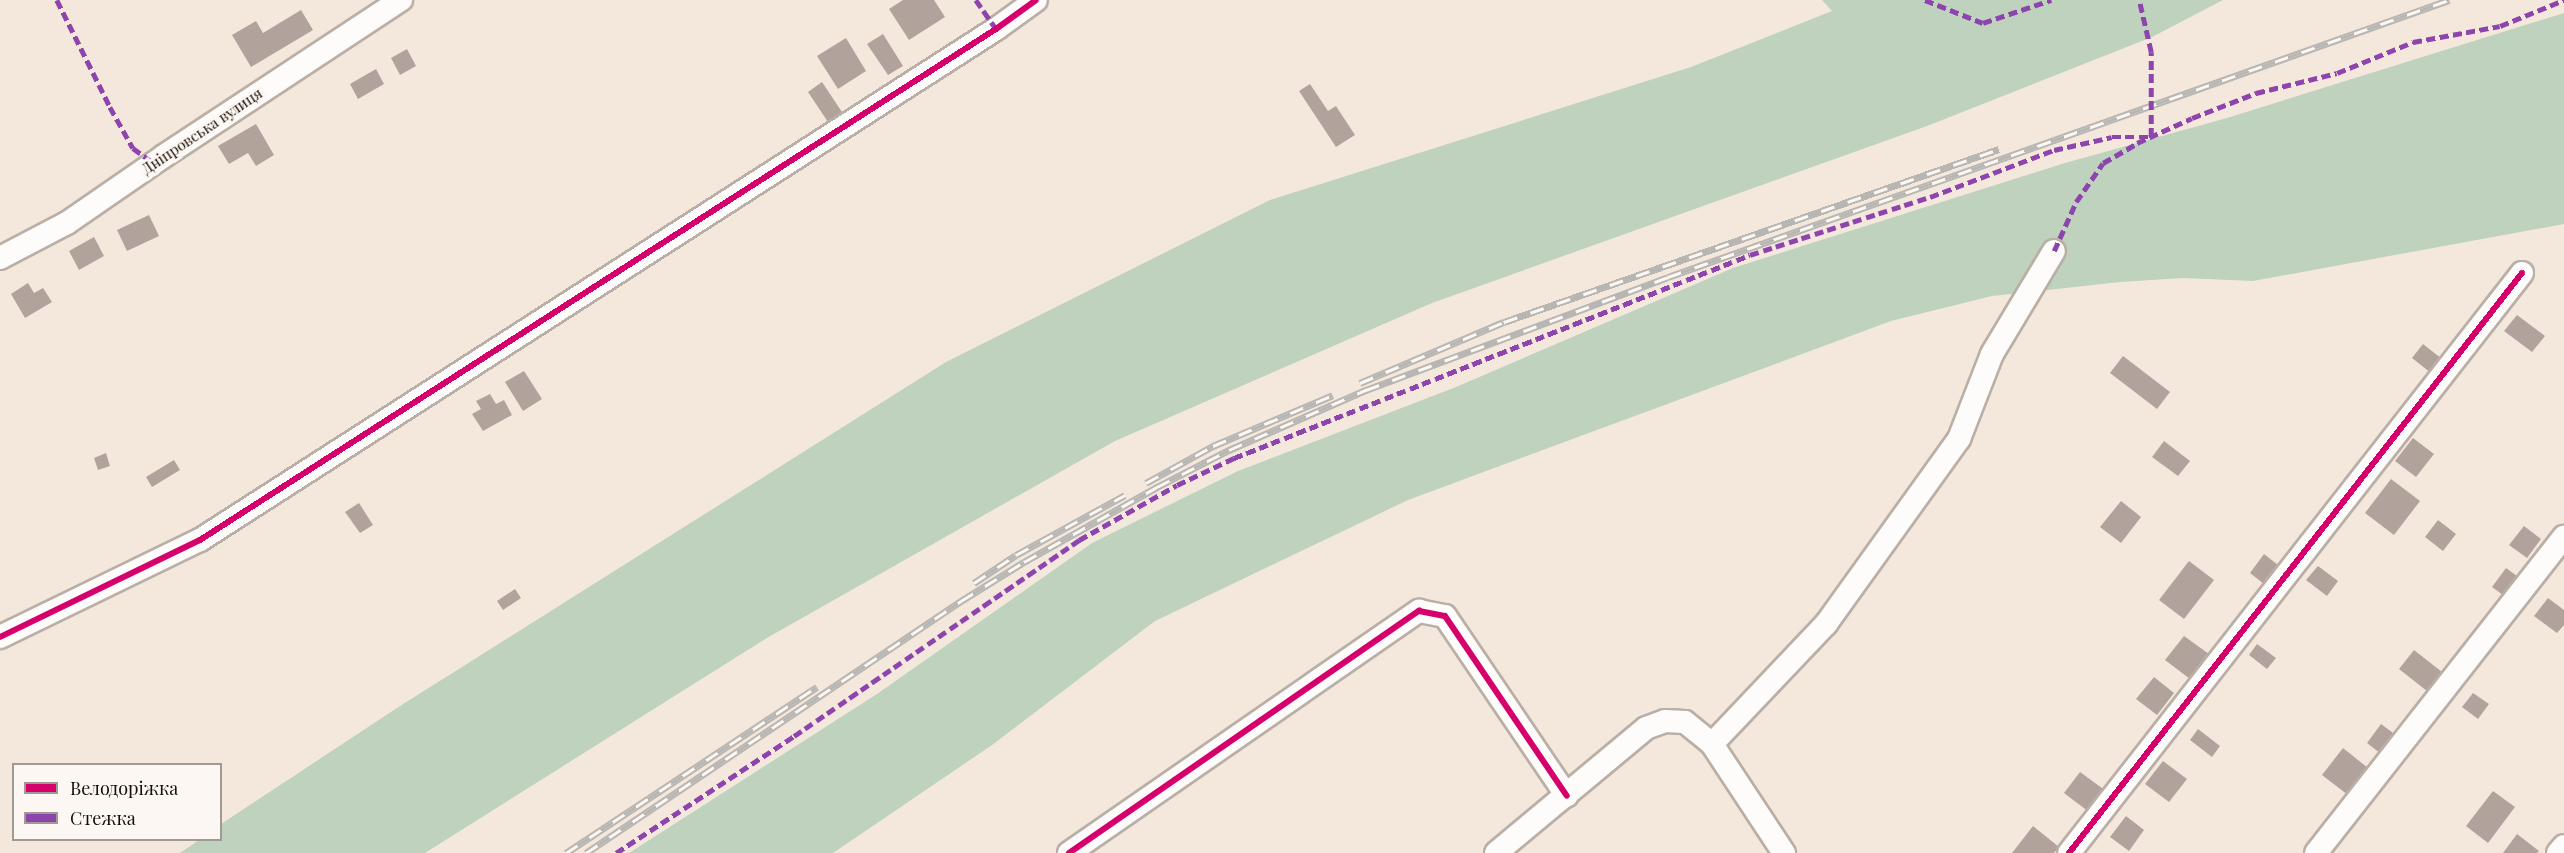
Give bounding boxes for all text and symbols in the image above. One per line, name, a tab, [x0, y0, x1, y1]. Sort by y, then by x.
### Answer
street label: Дніпровська вулиця	[138, 84, 266, 178]
legend	[12, 763, 222, 841]
text: Велодоріжка	[70, 776, 178, 800]
text: Стежка	[70, 806, 136, 830]

